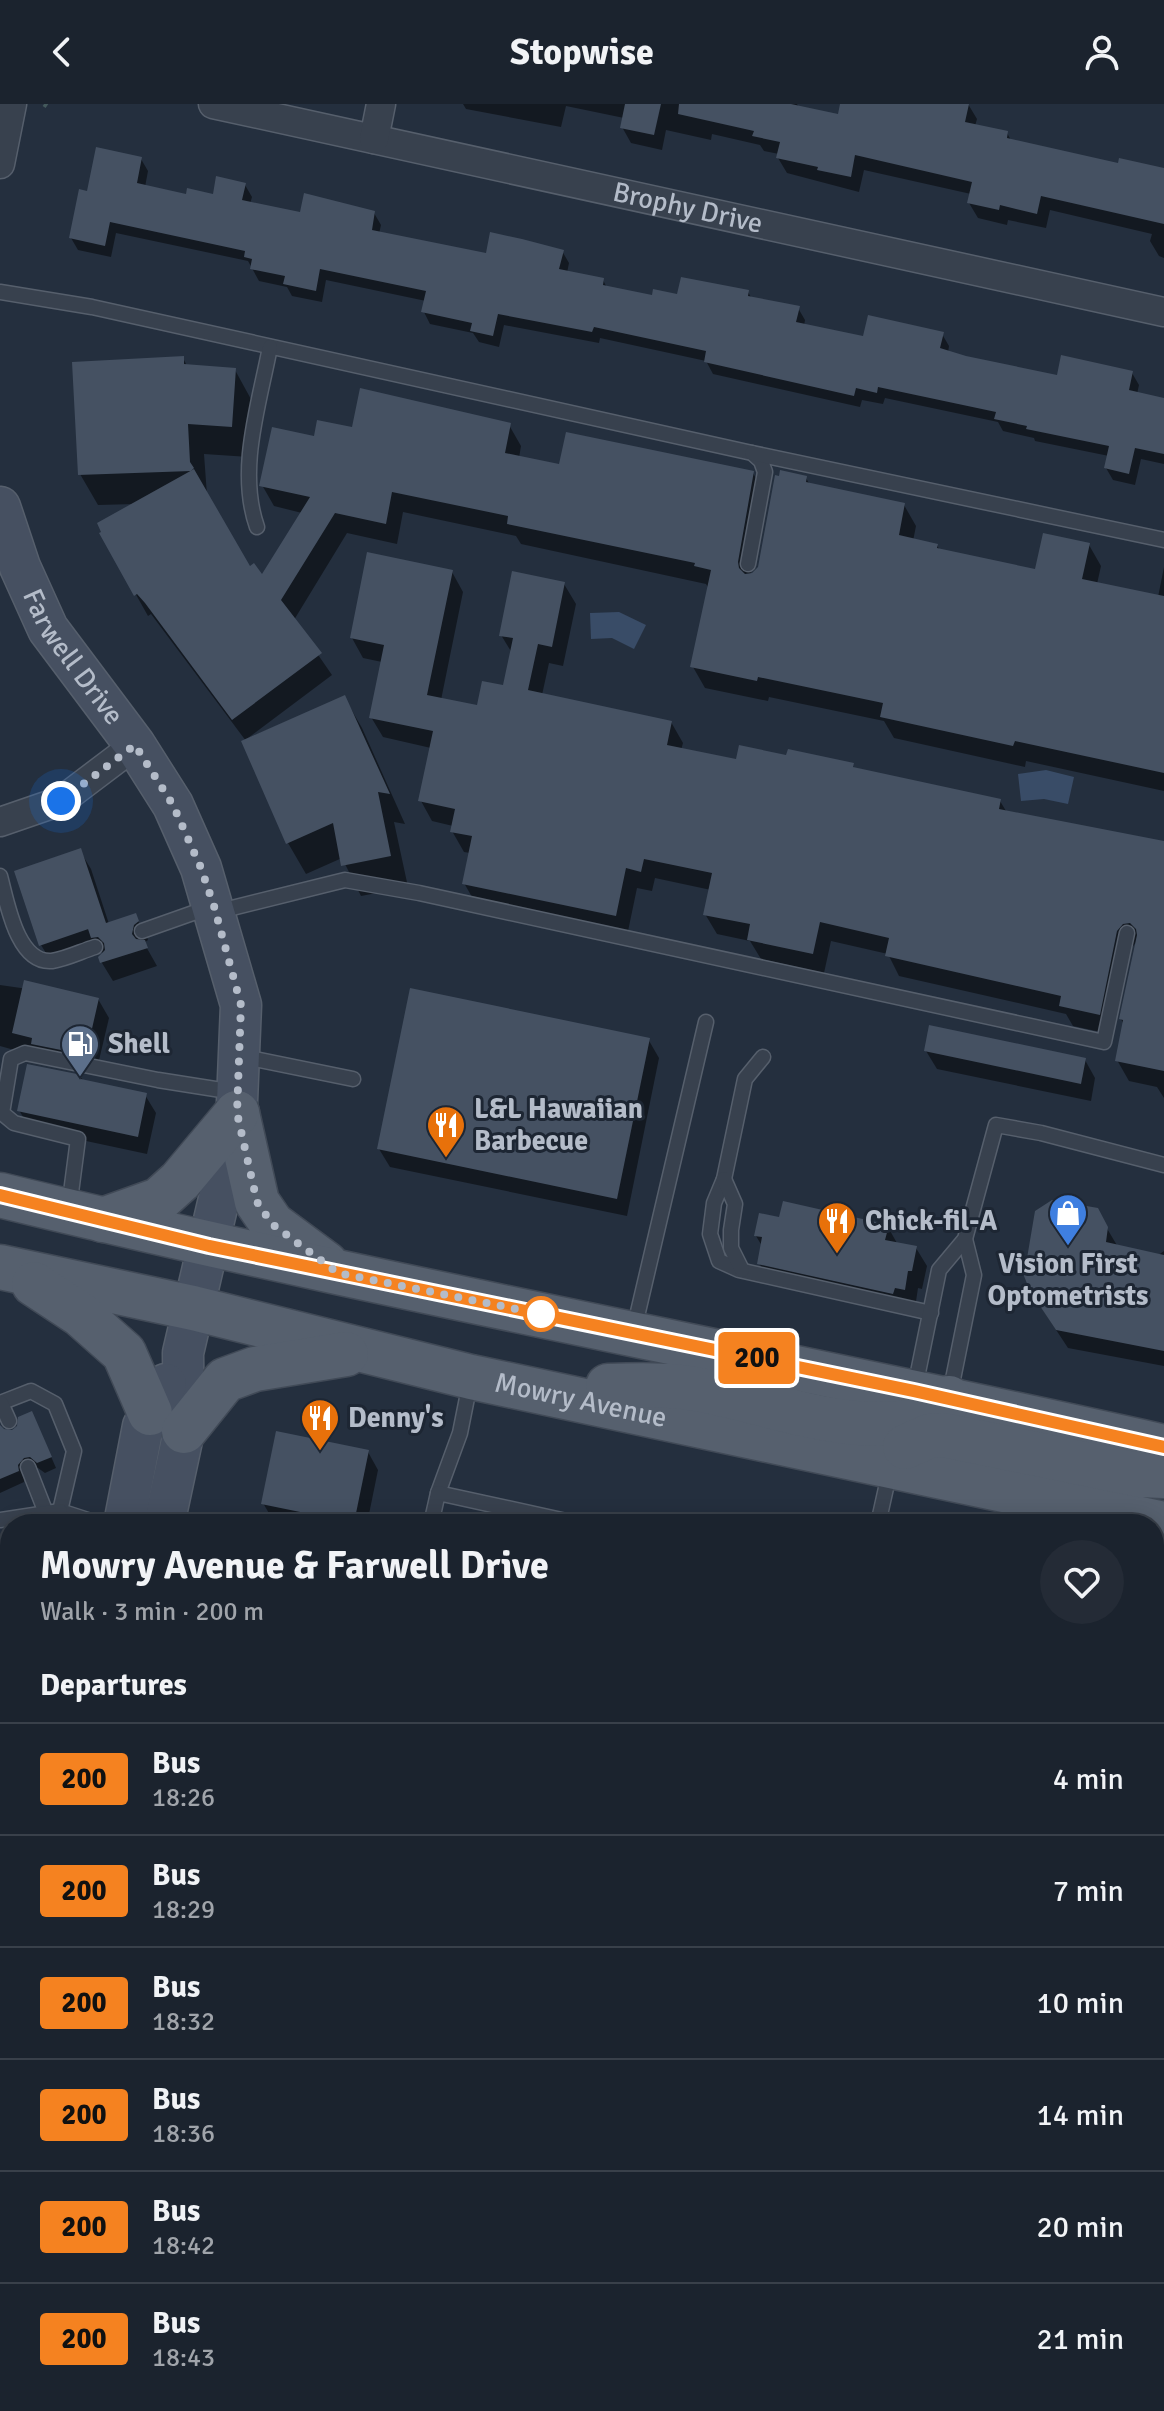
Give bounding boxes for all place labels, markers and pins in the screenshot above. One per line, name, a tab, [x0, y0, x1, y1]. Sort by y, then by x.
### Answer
fuel station icon: Shell	[59, 1023, 101, 1078]
place label: Shell	[108, 1027, 170, 1061]
place label: L&L Hawaiian Barbecue	[474, 1092, 643, 1158]
restaurant icon: L&L Hawaiian Barbecue	[425, 1104, 467, 1159]
shop icon: Vision First Optometrists	[1047, 1192, 1089, 1247]
restaurant icon: Chick-fil-A	[816, 1200, 858, 1255]
place label: Chick-fil-A	[865, 1204, 997, 1238]
place label: Vision First Optometrists	[988, 1247, 1148, 1313]
unlabelled marker	[524, 1297, 558, 1331]
restaurant icon: Denny's	[299, 1397, 341, 1452]
place label: Denny's	[348, 1401, 444, 1435]

